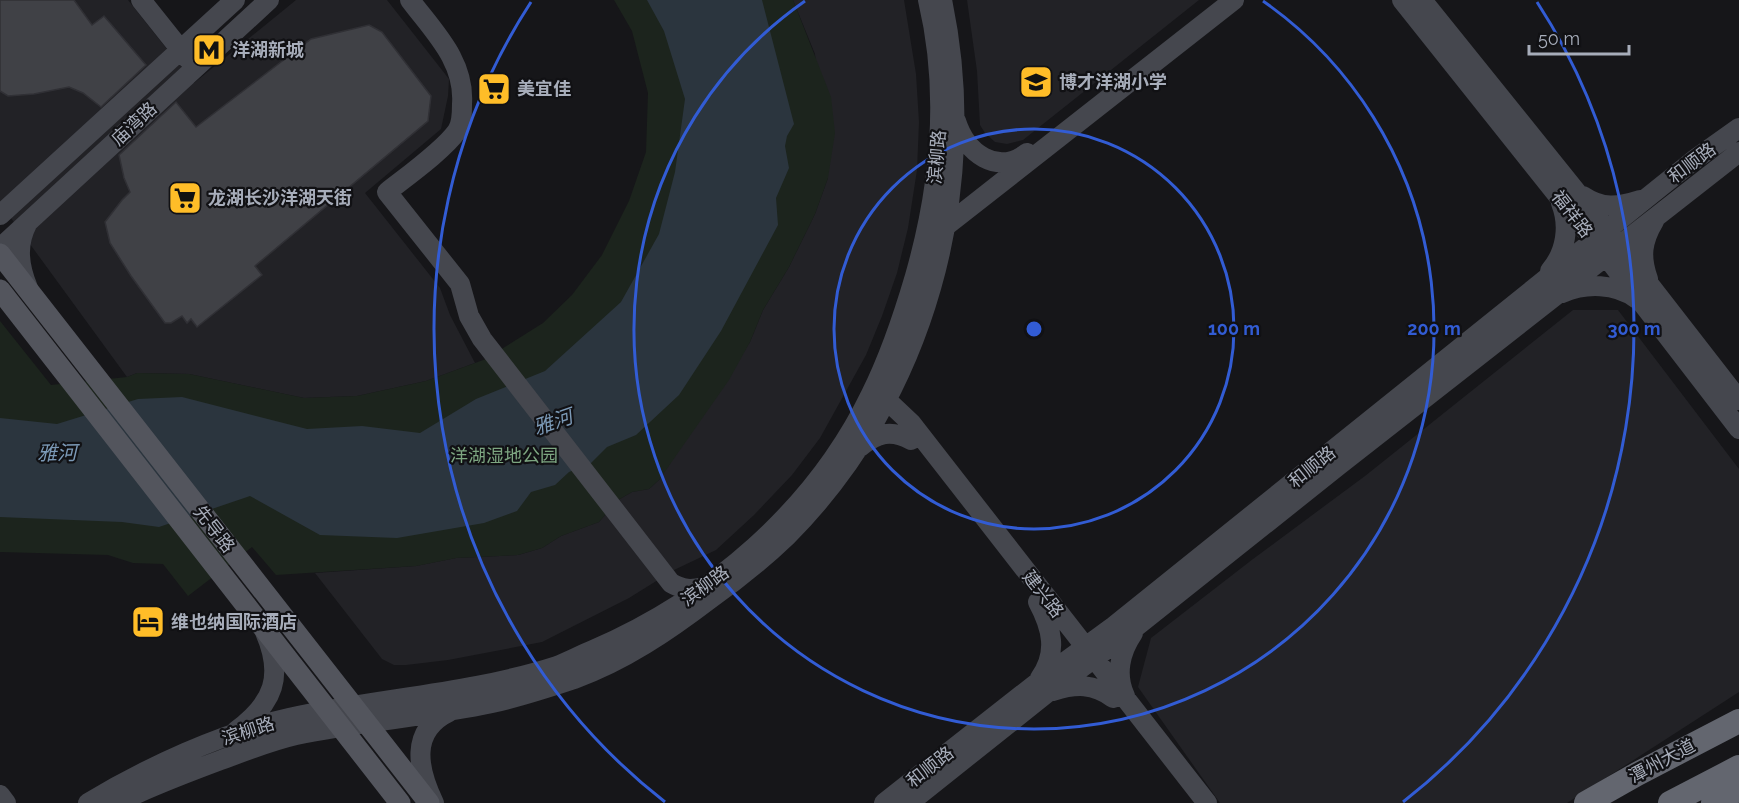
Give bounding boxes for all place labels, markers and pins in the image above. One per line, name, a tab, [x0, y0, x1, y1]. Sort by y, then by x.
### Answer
metro station icon: 洋湖新城	[191, 32, 227, 68]
place label: 洋湖新城	[232, 39, 304, 60]
school or university icon: 博才洋湖小学	[1018, 64, 1054, 100]
supermarket icon: 美宜佳	[476, 71, 512, 107]
place label: 博才洋湖小学	[1059, 71, 1167, 92]
place label: 美宜佳	[517, 78, 571, 99]
supermarket icon: 龙湖长沙洋湖天街	[167, 180, 203, 216]
place label: 龙湖长沙洋湖天街	[208, 187, 352, 208]
centre of rings	[1024, 319, 1044, 339]
hotel icon: 维也纳国际酒店	[130, 604, 166, 640]
place label: 维也纳国际酒店	[171, 611, 297, 632]

